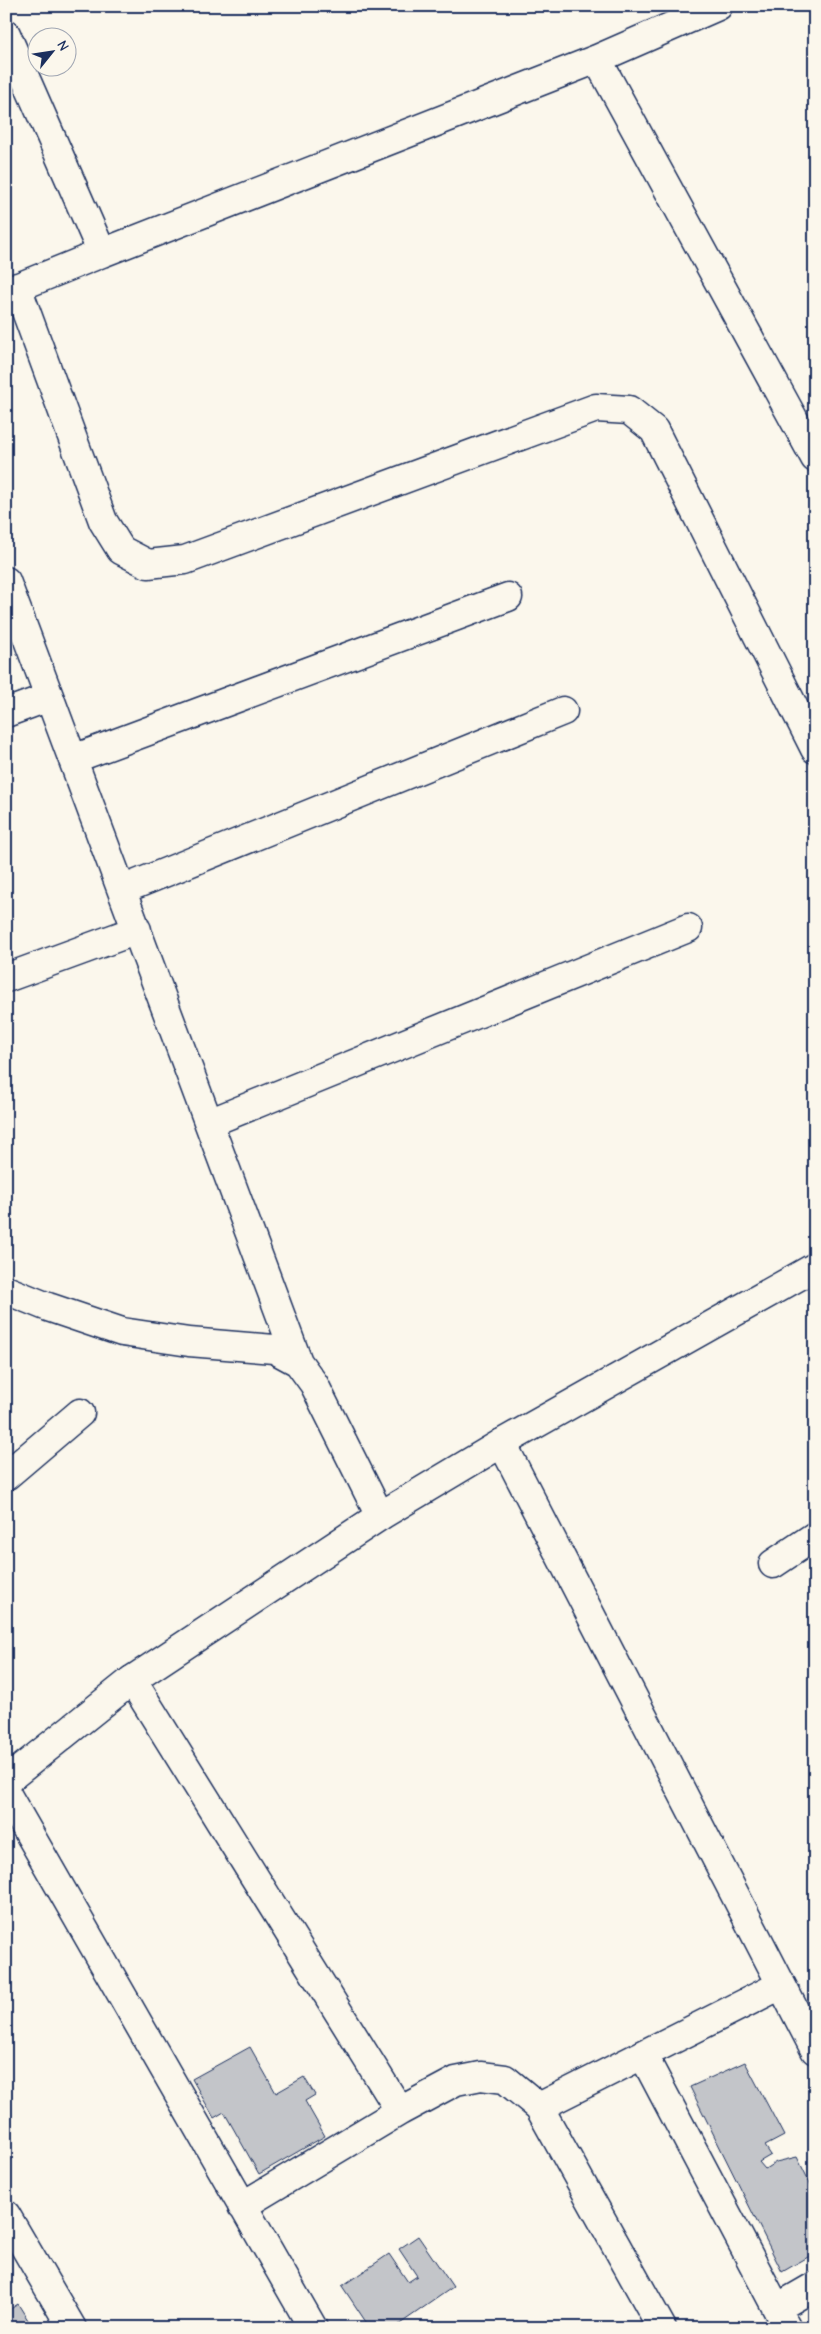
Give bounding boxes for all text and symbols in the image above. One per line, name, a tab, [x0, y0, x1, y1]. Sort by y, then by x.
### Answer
north arrow	[28, 28, 78, 78]
text: N	[53, 38, 72, 54]

